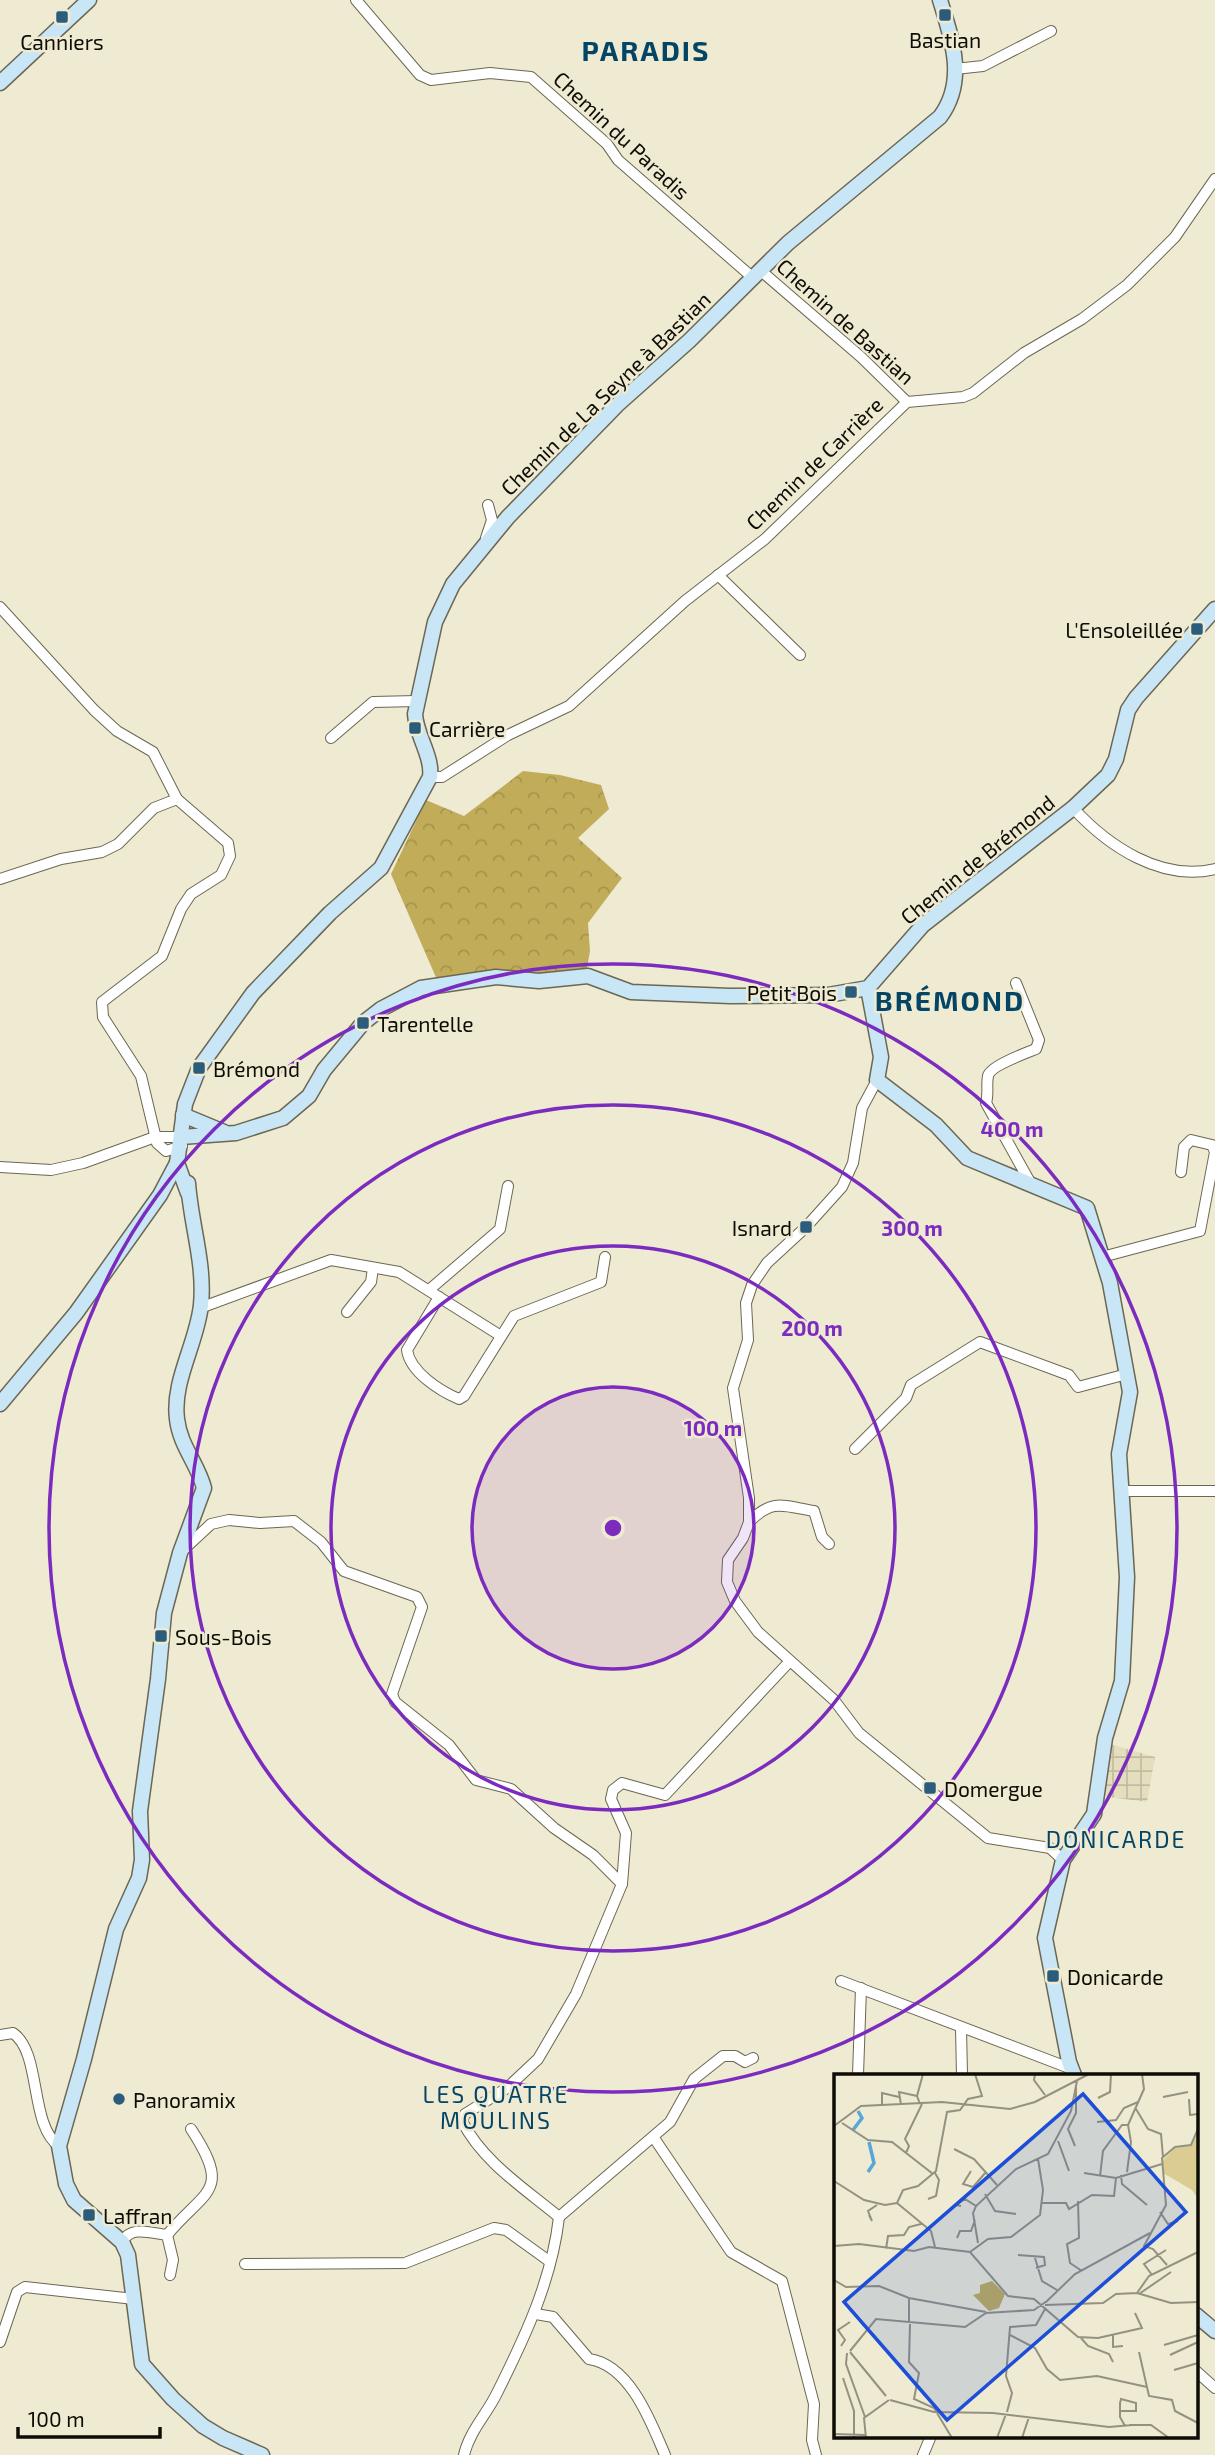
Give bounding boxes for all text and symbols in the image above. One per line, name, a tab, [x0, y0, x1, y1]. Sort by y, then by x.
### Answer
marker: Bastian	[937, 7, 953, 23]
marker: Canniers	[54, 9, 70, 25]
place label: Bastian	[909, 27, 981, 52]
place label: Canniers	[20, 29, 104, 54]
district label: PARADIS	[582, 33, 710, 67]
street label: Chemin du Paradis	[549, 66, 695, 204]
street label: Chemin de Bastian	[772, 253, 920, 389]
street label: Chemin de La Seyne à Bastian	[495, 286, 715, 500]
street label: Chemin de Carrière	[741, 391, 887, 535]
place label: L'Ensoleillée	[1065, 617, 1183, 642]
marker: L'Ensoleillée	[1189, 621, 1205, 637]
place label: Carrière	[429, 716, 505, 741]
marker: Carrière	[407, 720, 423, 736]
street label: Chemin de Brémond	[895, 789, 1059, 929]
place label: Petit Bois	[747, 980, 837, 1005]
district label: BRÉMOND	[875, 983, 1025, 1017]
marker: Petit Bois	[843, 984, 859, 1000]
place label: Tarentelle	[377, 1011, 473, 1036]
marker: Tarentelle	[355, 1015, 371, 1031]
place label: Brémond	[213, 1056, 300, 1081]
marker: Brémond	[191, 1060, 207, 1076]
text: 400 m	[981, 1116, 1043, 1141]
place label: Isnard	[732, 1215, 792, 1240]
text: 300 m	[881, 1215, 943, 1240]
marker: Isnard	[798, 1219, 814, 1235]
text: 200 m	[781, 1315, 843, 1340]
text: 100 m	[684, 1415, 742, 1440]
centre of rings	[601, 1516, 625, 1540]
place label: Sous-Bois	[175, 1624, 272, 1649]
marker: Sous-Bois	[153, 1628, 169, 1644]
place label: Domergue	[944, 1776, 1043, 1801]
marker: Domergue	[922, 1780, 938, 1796]
district label: DONICARDE	[1046, 1825, 1186, 1853]
place label: Donicarde	[1067, 1964, 1164, 1989]
marker: Donicarde	[1045, 1968, 1061, 1984]
inset map	[834, 2074, 1198, 2438]
district label: LES QUATRE MOULINS	[423, 2080, 569, 2134]
place label: Panoramix	[133, 2087, 236, 2112]
marker: Panoramix	[111, 2091, 127, 2107]
place label: Laffran	[103, 2203, 172, 2228]
marker: Laffran	[81, 2207, 97, 2223]
scale bar	[18, 2396, 159, 2440]
text: 100 m	[28, 2406, 85, 2431]

